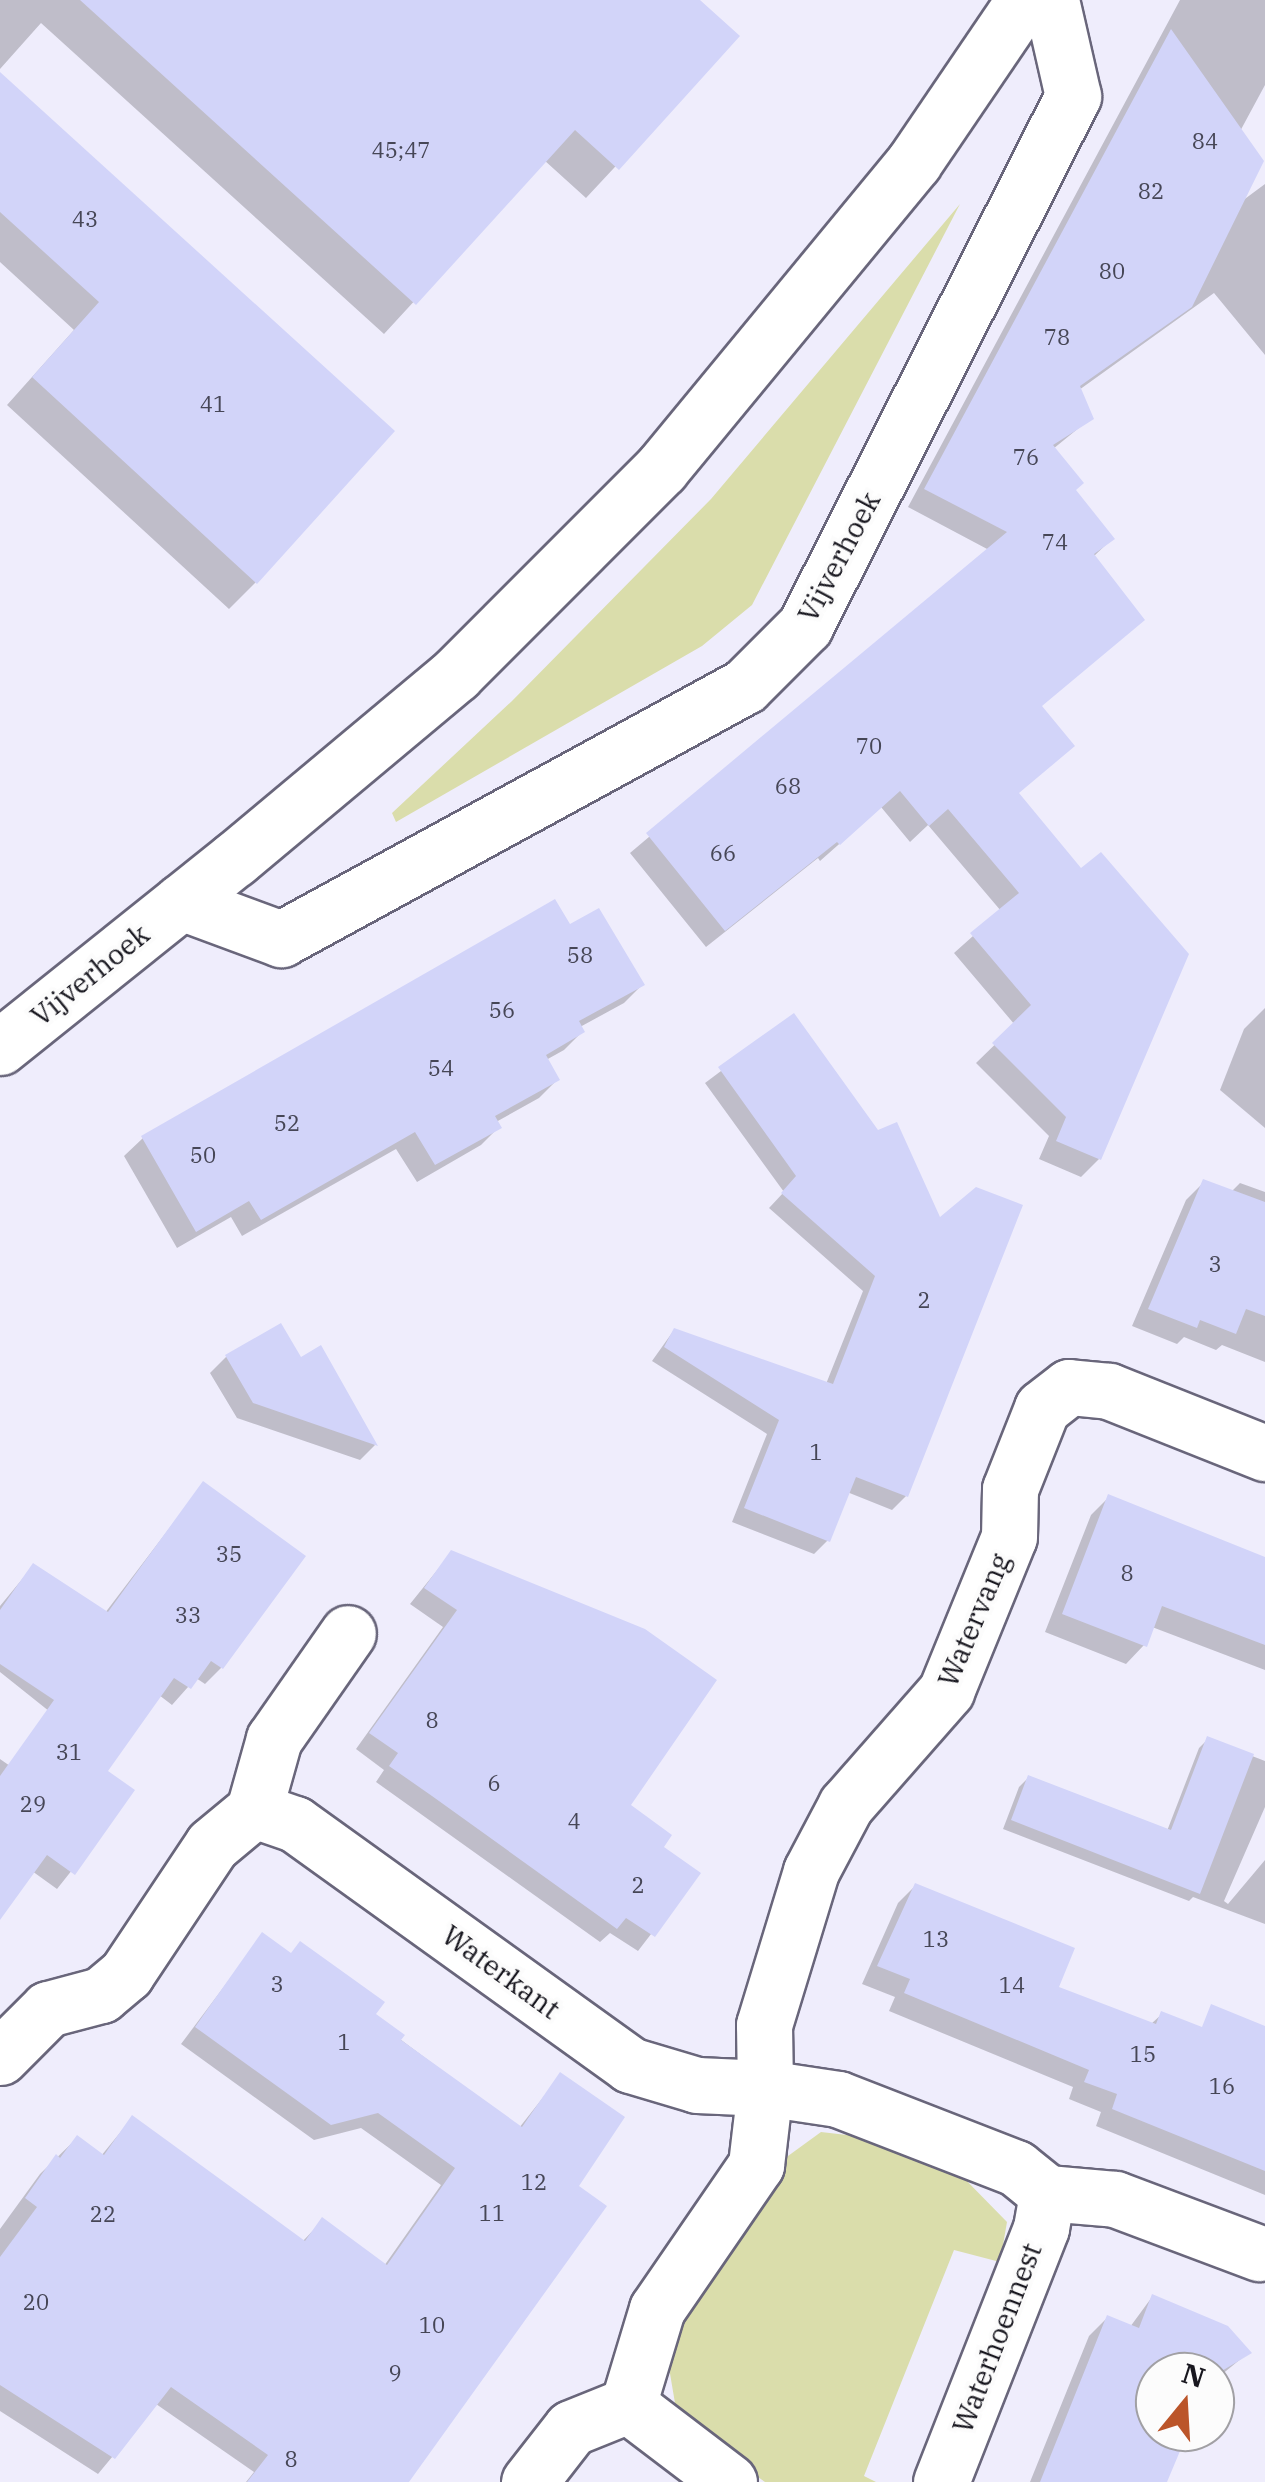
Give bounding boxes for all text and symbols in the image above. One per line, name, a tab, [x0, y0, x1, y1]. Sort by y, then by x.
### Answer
house number: 84	[1192, 128, 1218, 154]
house number: 45;47	[371, 137, 431, 163]
house number: 82	[1138, 178, 1164, 204]
house number: 43	[72, 206, 98, 232]
house number: 80	[1099, 258, 1125, 284]
house number: 78	[1044, 324, 1070, 350]
house number: 41	[200, 391, 226, 417]
house number: 76	[1013, 444, 1039, 470]
street label: Vijverhoek	[791, 486, 887, 628]
house number: 74	[1042, 529, 1068, 555]
house number: 70	[856, 733, 882, 759]
house number: 68	[775, 773, 801, 799]
house number: 66	[710, 840, 736, 866]
street label: Vijverhoek	[24, 917, 156, 1033]
house number: 58	[567, 942, 593, 968]
house number: 56	[489, 997, 515, 1023]
house number: 54	[428, 1055, 454, 1081]
house number: 52	[274, 1110, 300, 1136]
house number: 50	[190, 1142, 216, 1168]
house number: 3	[1208, 1251, 1222, 1277]
house number: 2	[917, 1287, 931, 1313]
house number: 1	[809, 1439, 823, 1465]
house number: 35	[216, 1541, 242, 1567]
street label: Watervang	[931, 1548, 1017, 1692]
house number: 8	[1120, 1560, 1134, 1586]
house number: 33	[175, 1602, 201, 1628]
house number: 8	[425, 1707, 439, 1733]
house number: 31	[56, 1739, 82, 1765]
house number: 6	[487, 1770, 501, 1796]
house number: 29	[20, 1791, 46, 1817]
house number: 4	[567, 1808, 581, 1834]
house number: 2	[631, 1872, 645, 1898]
street label: Waterkant	[436, 1918, 566, 2026]
house number: 13	[923, 1926, 949, 1952]
house number: 3	[270, 1971, 284, 1997]
house number: 14	[999, 1972, 1025, 1998]
house number: 1	[337, 2029, 351, 2055]
house number: 15	[1130, 2041, 1156, 2067]
house number: 16	[1209, 2073, 1235, 2099]
house number: 12	[521, 2169, 547, 2195]
house number: 11	[479, 2200, 505, 2226]
house number: 22	[90, 2201, 116, 2227]
street label: Waterhoennest	[945, 2238, 1049, 2438]
house number: 20	[23, 2289, 49, 2315]
house number: 10	[419, 2312, 445, 2338]
north arrow	[1135, 2352, 1235, 2452]
text: N	[1178, 2354, 1210, 2396]
house number: 9	[388, 2360, 402, 2386]
house number: 8	[284, 2446, 298, 2472]

